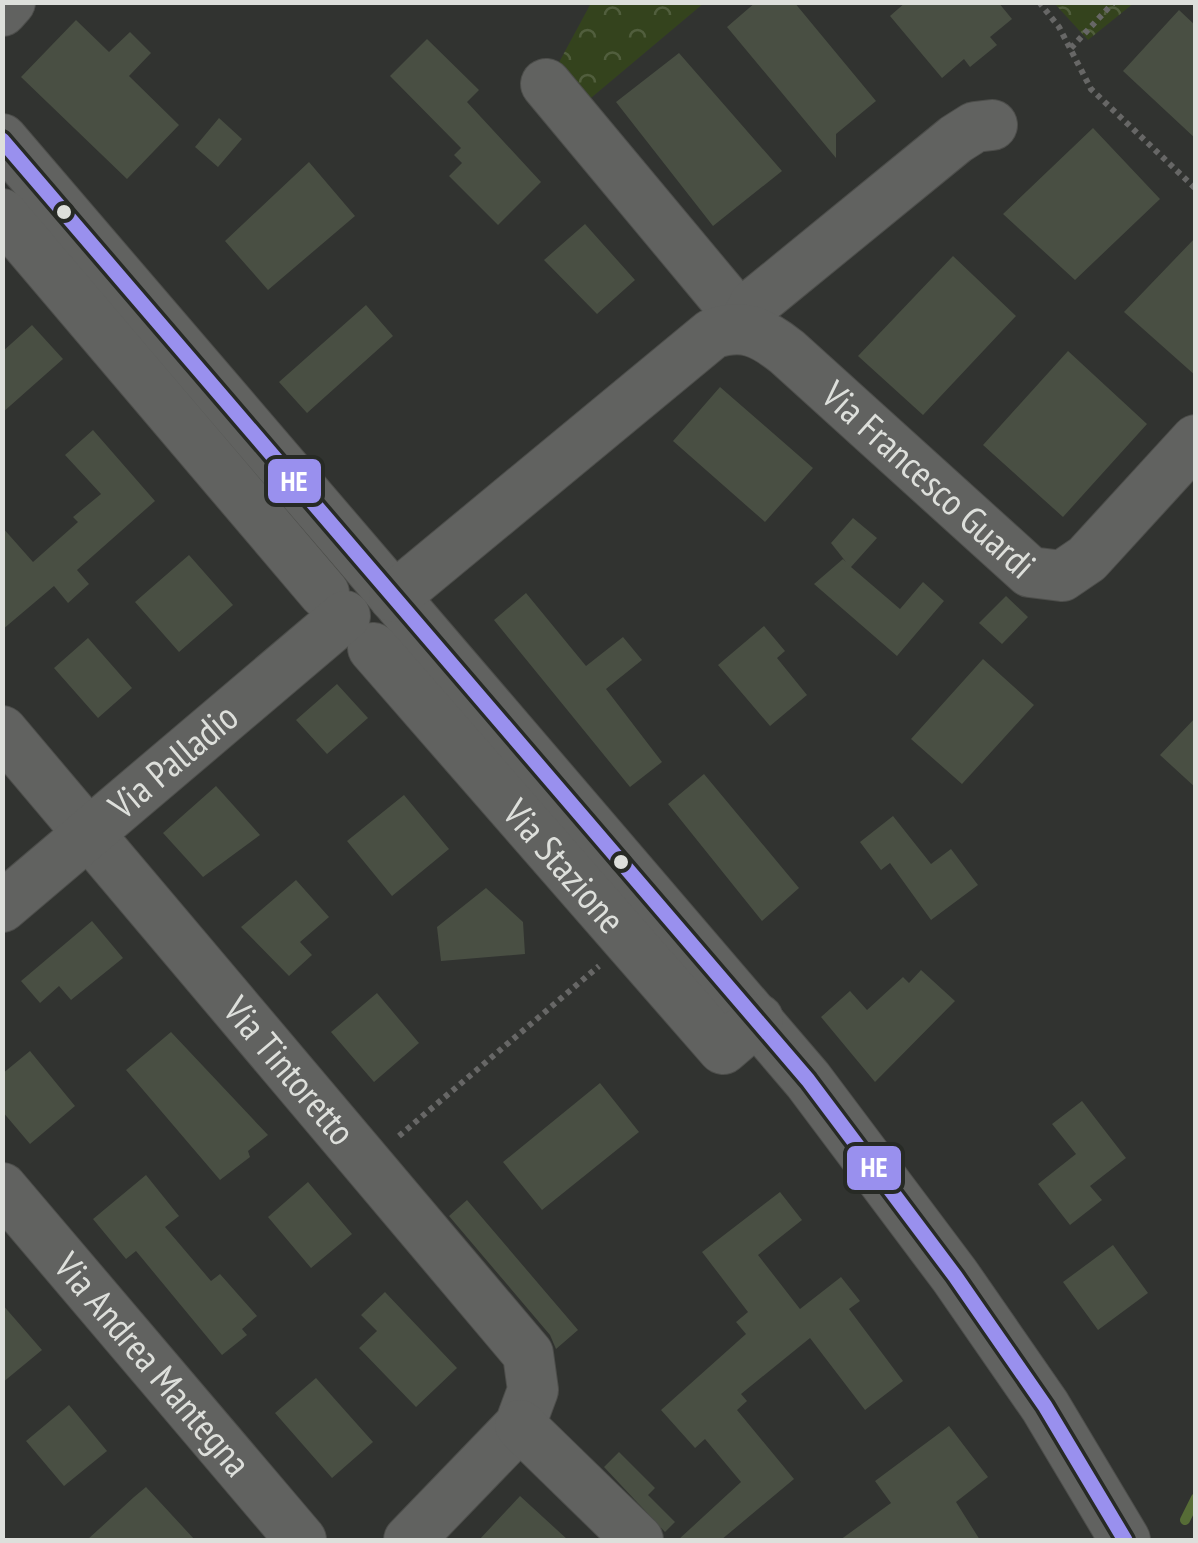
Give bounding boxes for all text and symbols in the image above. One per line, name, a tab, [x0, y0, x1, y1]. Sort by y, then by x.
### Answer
unlabelled marker	[54, 202, 74, 222]
street label: Via Francesco Guardi	[812, 369, 1047, 588]
line badge: HE	[266, 457, 323, 505]
text: HE	[281, 462, 307, 499]
street label: Via Palladio	[97, 692, 247, 830]
street label: Via Stazione	[493, 788, 636, 943]
unlabelled marker	[611, 852, 631, 872]
street label: Via Tintoretto	[213, 985, 367, 1155]
line badge: HE	[845, 1144, 903, 1192]
text: HE	[861, 1148, 887, 1185]
street label: Via Andrea Mantegna	[44, 1241, 262, 1486]

